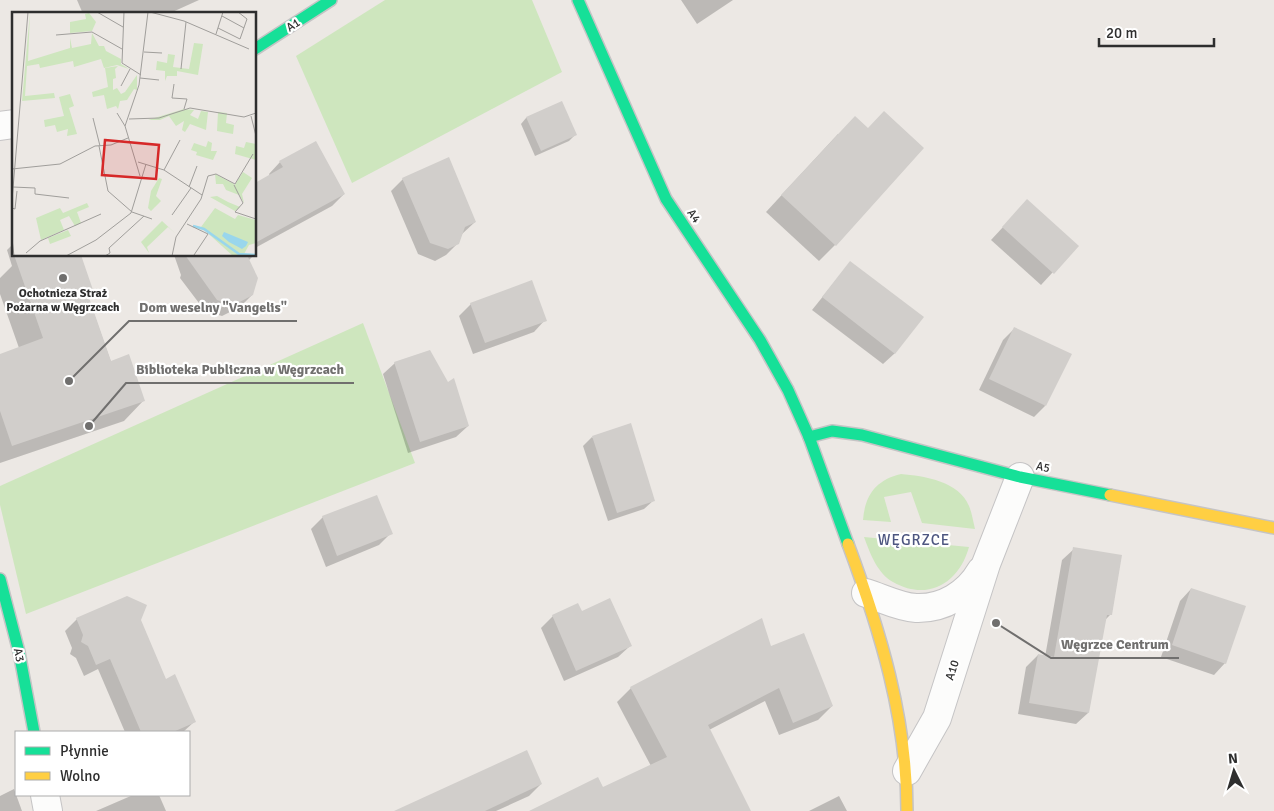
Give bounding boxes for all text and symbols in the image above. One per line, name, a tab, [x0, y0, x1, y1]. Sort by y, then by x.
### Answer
inset map	[12, 12, 256, 256]
street label: A1	[283, 15, 303, 35]
scale bar	[1099, 15, 1214, 47]
text: 20 m	[1106, 24, 1137, 42]
street label: A4	[684, 206, 704, 227]
marker: Ochotnicza Straż Pożarna w Węgrzcach	[57, 272, 69, 284]
place label: Ochotnicza Straż Pożarna w Węgrzcach	[6, 286, 120, 315]
callout: Dom weselny "Vangelis"	[129, 292, 297, 321]
text: Dom weselny "Vangelis"	[139, 299, 287, 316]
callout: Biblioteka Publiczna w Węgrzcach	[126, 354, 354, 383]
text: Biblioteka Publiczna w Węgrzcach	[136, 361, 344, 378]
street label: A5	[1035, 459, 1051, 476]
district label: WĘGRZCE	[878, 531, 950, 549]
callout: Węgrzce Centrum	[1051, 629, 1179, 658]
text: Węgrzce Centrum	[1061, 636, 1169, 653]
street label: A3	[10, 647, 27, 663]
street label: A10	[942, 658, 963, 682]
legend	[15, 731, 190, 796]
text: Płynnie	[60, 742, 109, 760]
north arrow	[1209, 746, 1259, 796]
text: N	[1227, 750, 1239, 767]
text: Wolno	[60, 767, 101, 785]

